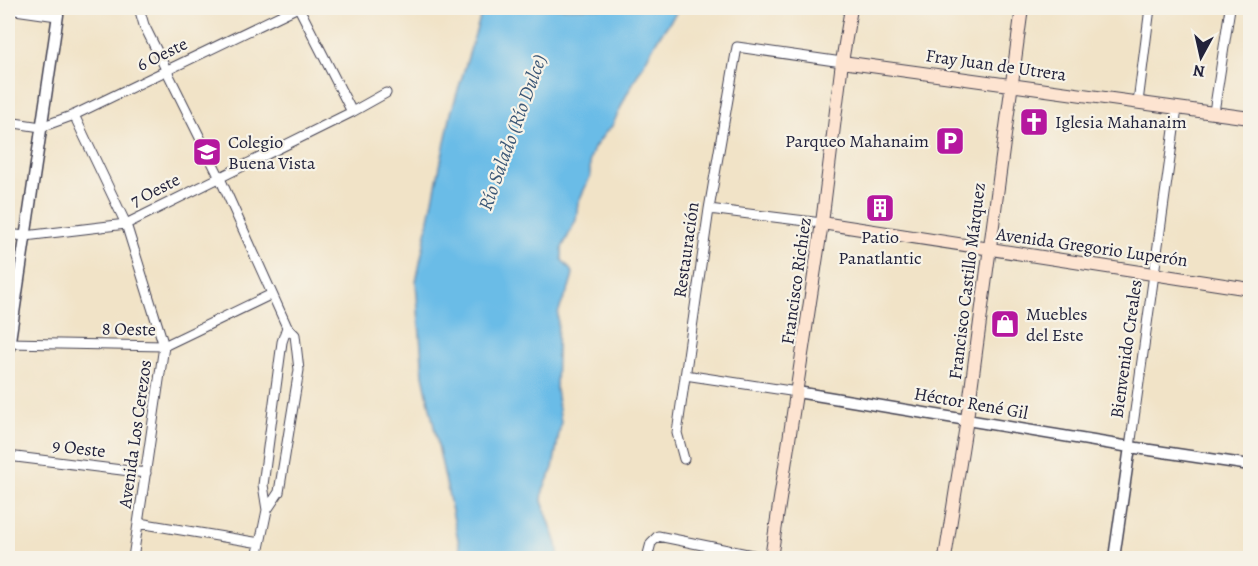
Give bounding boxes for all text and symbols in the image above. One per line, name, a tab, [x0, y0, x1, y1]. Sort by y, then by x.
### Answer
north arrow	[1171, 27, 1231, 87]
street label: 6 Oeste	[133, 31, 191, 77]
street label: Fray Juan de Utrera	[924, 43, 1068, 87]
water label: Río Salado (Río Dulce)	[472, 50, 553, 214]
text: N	[1191, 59, 1206, 83]
church icon: Iglesia Mahanaim	[1018, 106, 1050, 138]
place label: Iglesia Mahanaim	[1055, 110, 1187, 134]
parking icon: Parqueo Mahanaim	[934, 125, 966, 157]
place label: Parqueo Mahanaim	[785, 129, 929, 153]
place label: Colegio Buena Vista	[228, 130, 316, 175]
school or university icon: Colegio Buena Vista	[191, 136, 223, 168]
street label: 7 Oeste	[126, 167, 184, 213]
street label: Francisco Castillo Márquez	[943, 181, 991, 381]
building icon: Patio Panatlantic	[864, 192, 896, 224]
street label: Restauración	[667, 200, 705, 299]
street label: Francisco Richiez	[775, 216, 817, 346]
street label: Avenida Gregorio Luperón	[994, 222, 1189, 272]
place label: Patio Panatlantic	[838, 225, 922, 270]
street label: Bienvenido Creales	[1104, 278, 1148, 420]
place label: Muebles del Este	[1026, 302, 1088, 347]
shop icon: Muebles del Este	[989, 308, 1021, 340]
street label: 8 Oeste	[102, 317, 156, 341]
street label: Avenida Los Cerezos	[113, 358, 157, 511]
street label: Héctor René Gil	[912, 381, 1031, 425]
street label: 9 Oeste	[51, 433, 107, 463]

